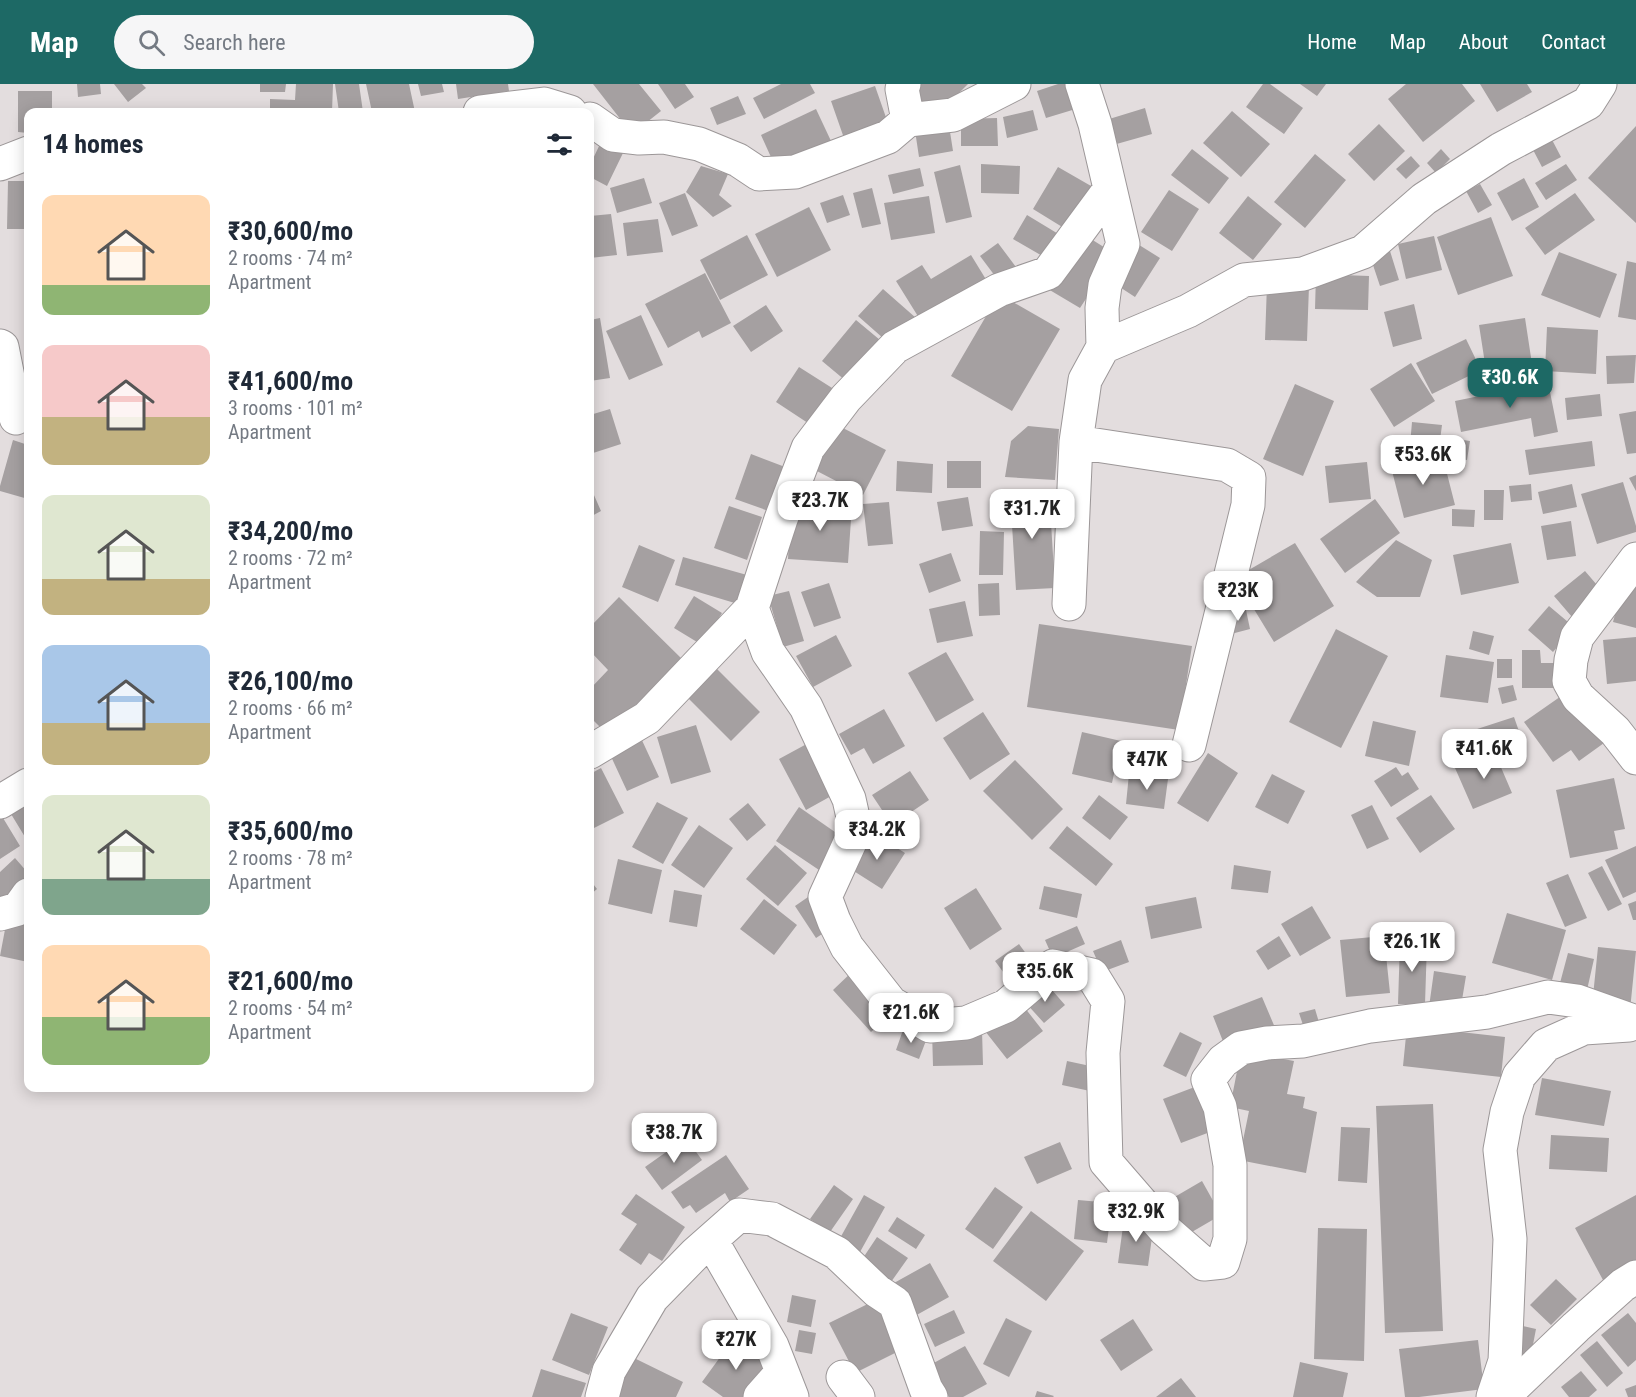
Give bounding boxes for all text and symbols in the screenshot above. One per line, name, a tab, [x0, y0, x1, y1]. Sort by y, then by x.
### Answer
search box	[114, 15, 534, 69]
text: Map	[30, 26, 78, 59]
icon: search	[135, 26, 168, 59]
text: Search here	[183, 30, 286, 55]
text: Home	[1307, 30, 1357, 54]
text: Map	[1390, 30, 1426, 54]
text: About	[1459, 30, 1508, 54]
text: Contact	[1541, 30, 1606, 54]
icon: filters	[543, 128, 576, 161]
text: 14 homes	[42, 129, 144, 159]
text: ₹30,600/mo	[228, 216, 353, 246]
icon: home	[90, 219, 162, 291]
text: 2 rooms · 74 m²	[228, 246, 353, 270]
text: Apartment	[228, 270, 312, 294]
pin: ₹30.6K	[1461, 358, 1559, 409]
text: ₹30.6K	[1482, 365, 1538, 389]
text: ₹41,600/mo	[228, 366, 353, 396]
icon: home	[90, 369, 162, 441]
text: 3 rooms · 101 m²	[228, 396, 363, 420]
text: Apartment	[228, 420, 312, 444]
pin: ₹53.6K	[1374, 435, 1472, 486]
text: ₹53.6K	[1395, 442, 1451, 466]
pin: ₹23.7K	[771, 481, 869, 532]
text: ₹23.7K	[792, 488, 848, 512]
pin: ₹31.7K	[983, 489, 1081, 540]
text: ₹31.7K	[1004, 496, 1060, 520]
text: ₹34,200/mo	[228, 516, 353, 546]
icon: home	[90, 519, 162, 591]
text: 2 rooms · 72 m²	[228, 546, 353, 570]
text: Apartment	[228, 570, 312, 594]
pin: ₹23K	[1202, 571, 1274, 622]
text: ₹23K	[1218, 578, 1258, 602]
text: ₹26,100/mo	[228, 666, 353, 696]
icon: home	[90, 669, 162, 741]
text: 2 rooms · 66 m²	[228, 696, 353, 720]
text: Apartment	[228, 720, 312, 744]
pin: ₹41.6K	[1435, 729, 1533, 780]
text: ₹41.6K	[1456, 736, 1512, 760]
pin: ₹47K	[1111, 740, 1183, 791]
text: ₹47K	[1127, 747, 1167, 771]
pin: ₹34.2K	[828, 810, 926, 861]
text: ₹35,600/mo	[228, 816, 353, 846]
text: ₹34.2K	[849, 817, 905, 841]
icon: home	[90, 819, 162, 891]
text: 2 rooms · 78 m²	[228, 846, 353, 870]
text: Apartment	[228, 870, 312, 894]
pin: ₹26.1K	[1363, 922, 1461, 973]
text: ₹26.1K	[1384, 929, 1440, 953]
pin: ₹35.6K	[996, 952, 1094, 1003]
text: ₹35.6K	[1017, 959, 1073, 983]
text: ₹21,600/mo	[228, 966, 353, 996]
icon: home	[90, 969, 162, 1041]
pin: ₹21.6K	[862, 993, 960, 1044]
text: 2 rooms · 54 m²	[228, 996, 353, 1020]
text: ₹21.6K	[883, 1000, 939, 1024]
text: Apartment	[228, 1020, 312, 1044]
pin: ₹38.7K	[625, 1113, 723, 1164]
text: ₹38.7K	[646, 1120, 702, 1144]
pin: ₹32.9K	[1087, 1192, 1185, 1243]
text: ₹32.9K	[1108, 1199, 1164, 1223]
pin: ₹27K	[700, 1320, 772, 1371]
text: ₹27K	[716, 1327, 756, 1351]

